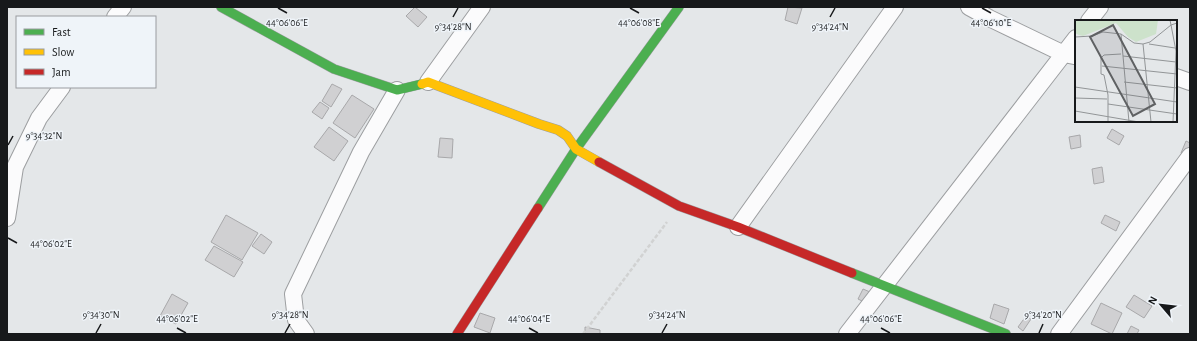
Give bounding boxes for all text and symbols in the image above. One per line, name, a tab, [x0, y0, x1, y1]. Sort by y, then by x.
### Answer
legend	[16, 16, 156, 88]
text: 44°06'06"E	[266, 18, 308, 28]
text: 44°06'08"E	[618, 18, 660, 28]
text: 44°06'10"E	[971, 18, 1011, 28]
inset map	[1075, 20, 1177, 122]
text: 9°34'28"N	[434, 22, 472, 32]
text: 9°34'24"N	[811, 22, 849, 32]
text: Fast	[52, 26, 71, 38]
text: Slow	[52, 46, 74, 58]
text: Jam	[52, 66, 71, 78]
text: 9°34'32"N	[26, 131, 62, 141]
text: 44°06'02"E	[30, 239, 72, 249]
north arrow	[1141, 285, 1181, 325]
text: N	[1146, 295, 1159, 307]
text: 9°34'30"N	[82, 310, 120, 320]
text: 9°34'28"N	[271, 310, 309, 320]
text: 9°34'24"N	[648, 310, 686, 320]
text: 9°34'20"N	[1024, 310, 1062, 320]
text: 44°06'02"E	[156, 314, 198, 324]
text: 44°06'04"E	[508, 314, 550, 324]
text: 44°06'06"E	[860, 314, 902, 324]

